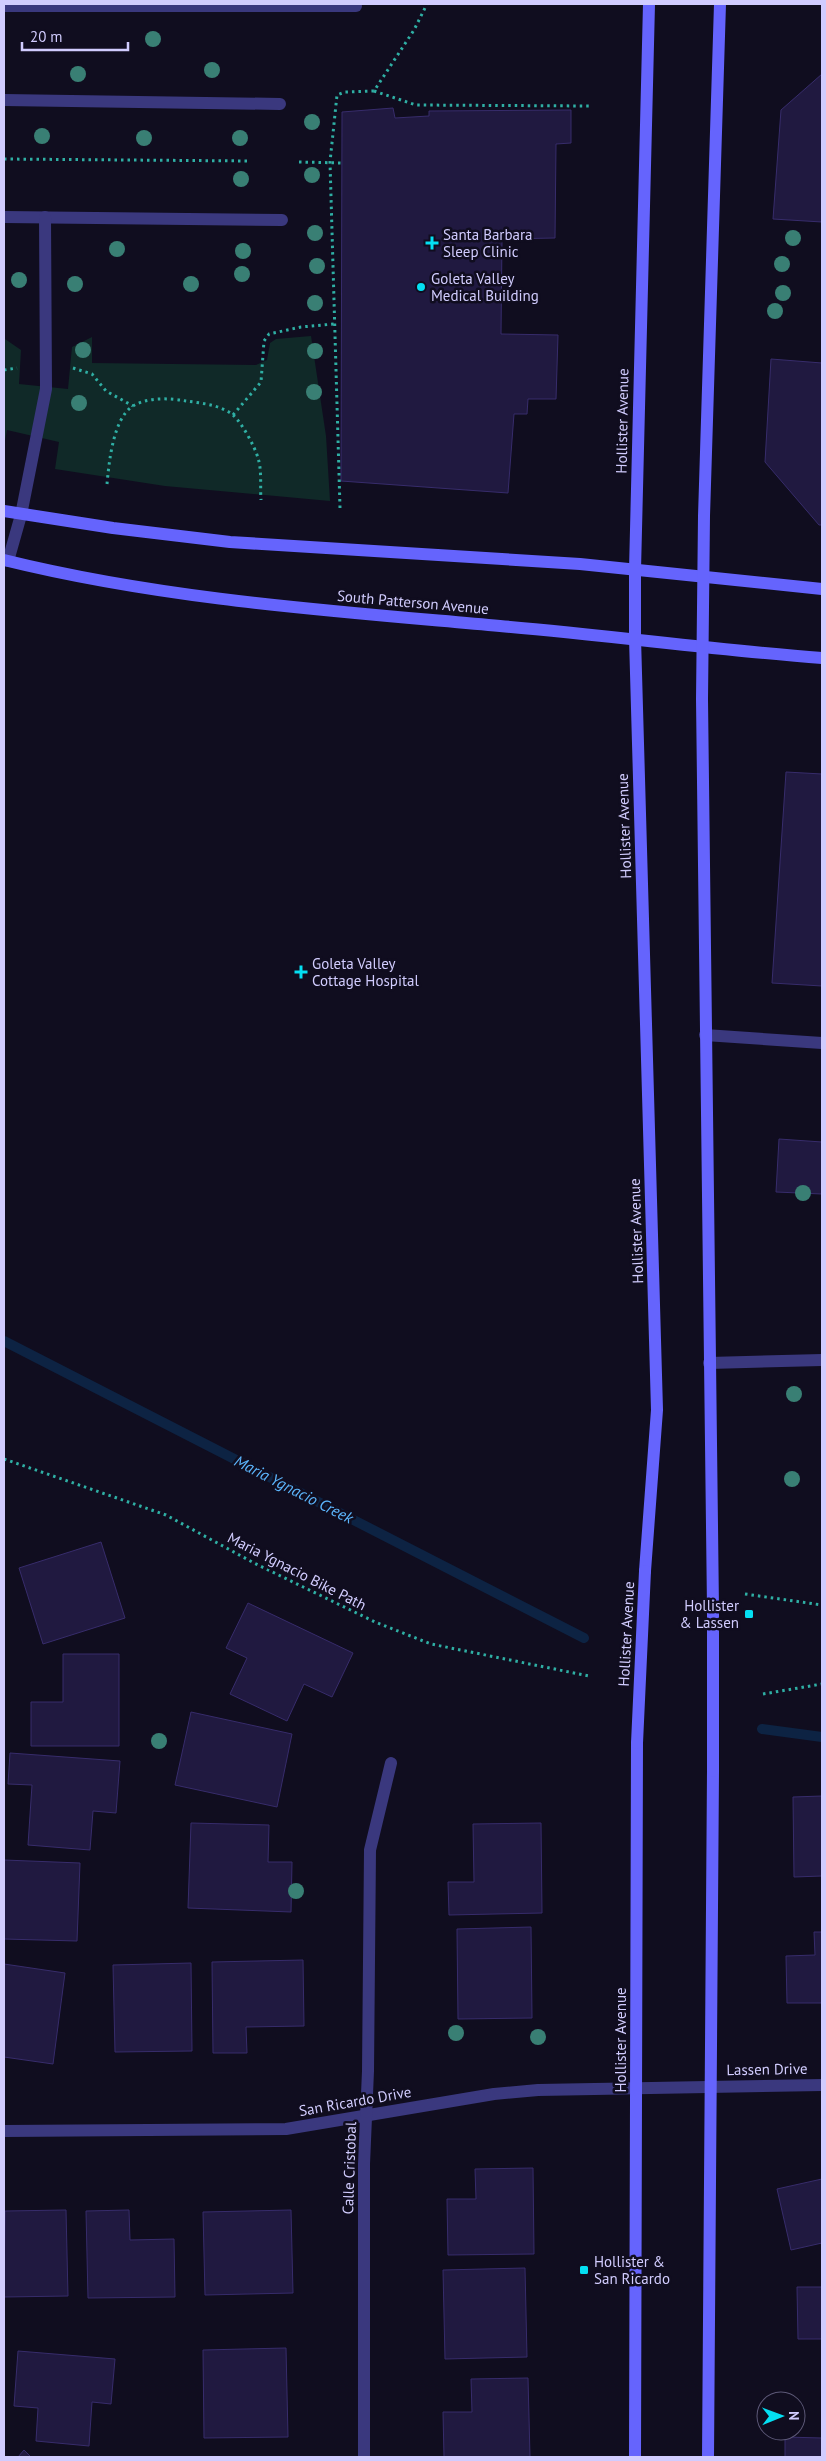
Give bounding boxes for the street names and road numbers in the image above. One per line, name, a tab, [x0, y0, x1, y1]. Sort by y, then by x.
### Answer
street label: Hollister Avenue	[612, 368, 632, 474]
street label: South Patterson Avenue	[336, 586, 490, 618]
street label: Hollister Avenue	[613, 773, 635, 879]
street label: Hollister Avenue	[625, 1178, 647, 1284]
street label: Maria Ygnacio Bike Path	[225, 1528, 369, 1614]
street label: Hollister Avenue	[614, 1581, 638, 1687]
street label: Hollister Avenue	[611, 1987, 630, 2093]
street label: Lassen Drive	[726, 2059, 808, 2079]
street label: San Ricardo Drive	[297, 2082, 413, 2120]
street label: Calle Cristobal	[338, 2121, 360, 2215]

